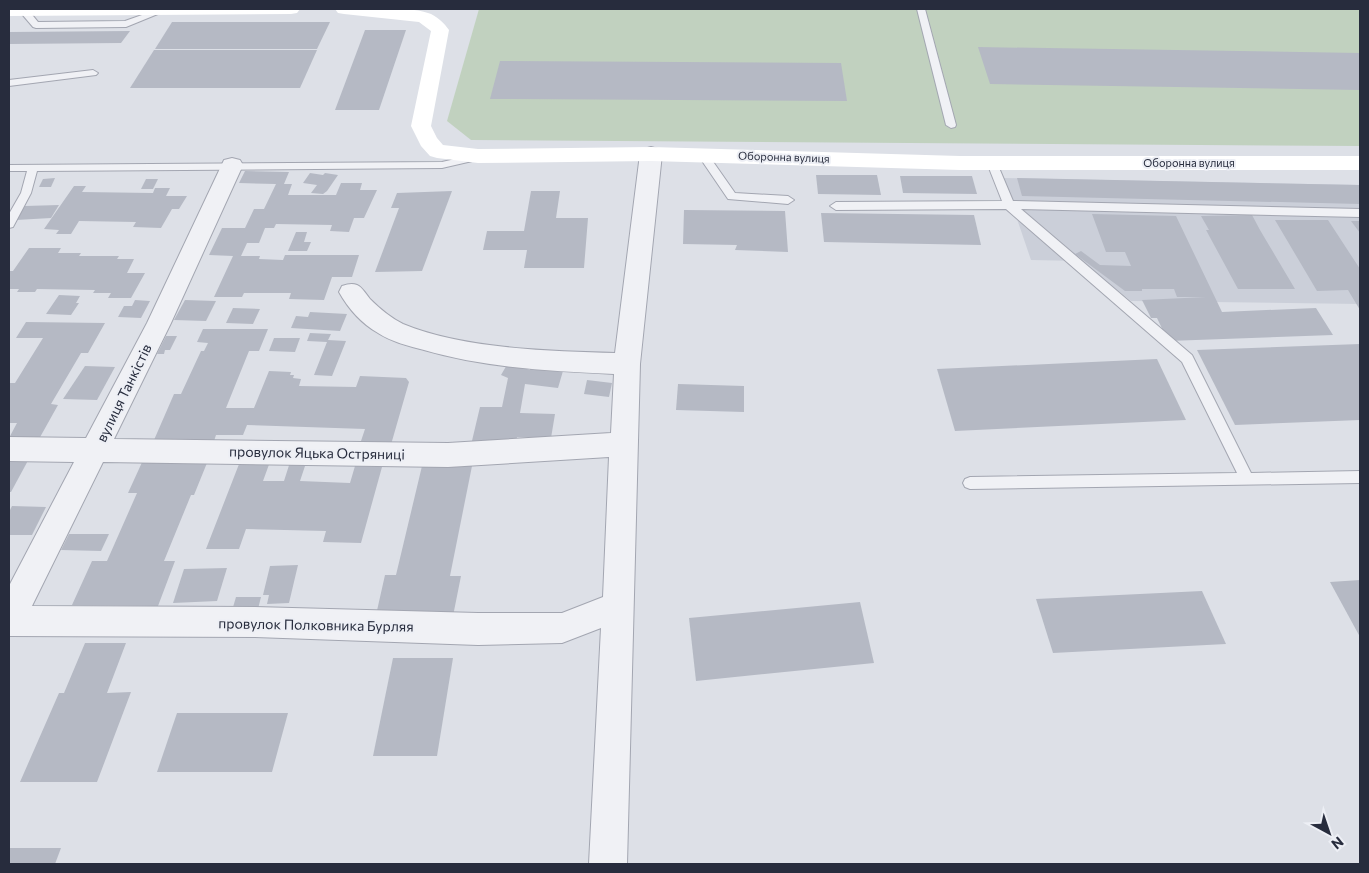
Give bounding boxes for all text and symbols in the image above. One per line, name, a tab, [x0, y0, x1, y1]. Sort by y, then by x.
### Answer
street label: Оборонна вулиця	[738, 148, 830, 165]
street label: Оборонна вулиця	[1143, 156, 1235, 169]
street label: вулиця Танкістів	[92, 341, 155, 445]
street label: провулок Яцька Остряниці	[229, 442, 405, 463]
street label: провулок Полковника Бурляя	[218, 614, 414, 635]
north arrow	[1304, 808, 1354, 858]
text: N	[1328, 833, 1347, 853]

